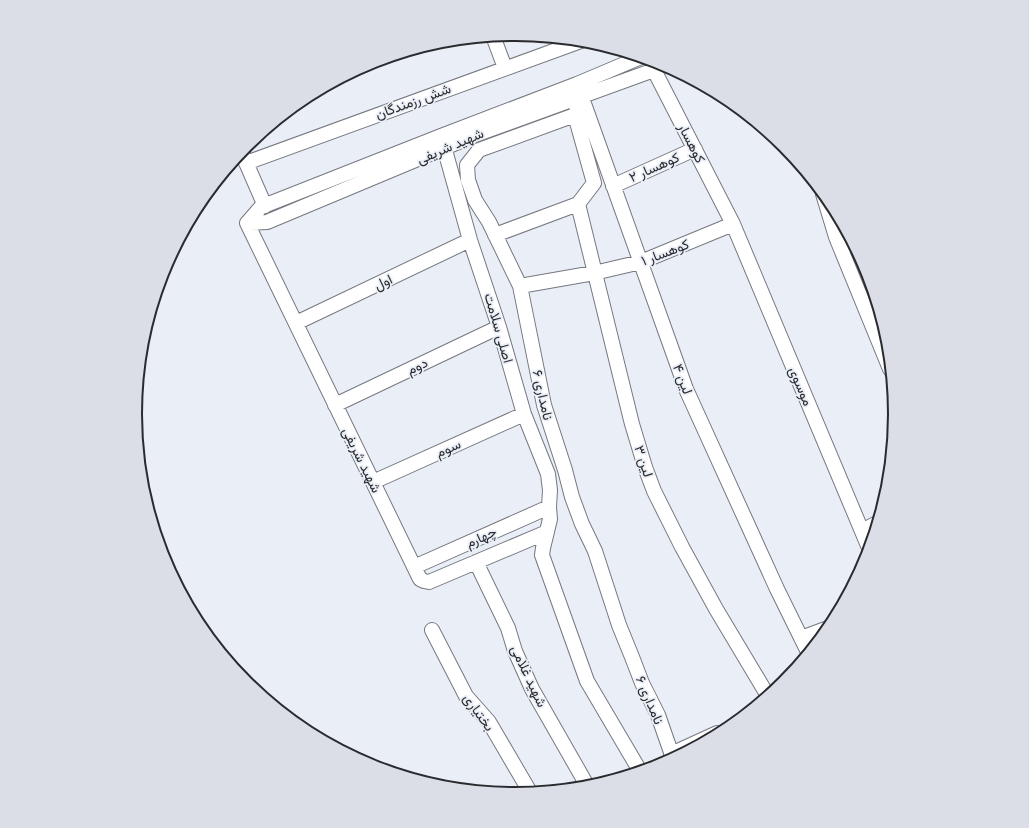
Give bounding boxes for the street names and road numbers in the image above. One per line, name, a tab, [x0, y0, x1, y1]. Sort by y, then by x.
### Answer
street label: شش رزمندگان	[372, 78, 454, 125]
street label: کوهسار	[672, 119, 711, 167]
street label: شهید شریفی	[413, 123, 487, 170]
street label: کوهسار ۲	[626, 147, 683, 188]
street label: کوهسار ۱	[638, 234, 692, 271]
street label: اول	[370, 269, 396, 296]
street label: اصلی سلامت	[479, 291, 519, 366]
street label: دوم	[403, 352, 432, 380]
street label: لین ۴	[667, 361, 698, 398]
street label: موسوی	[783, 363, 818, 409]
street label: نامداری ۶	[527, 368, 558, 422]
street label: شهید شریفی	[337, 424, 387, 497]
street label: سوم	[432, 434, 464, 463]
street label: لین ۳	[629, 442, 659, 480]
street label: چهارم	[462, 521, 500, 554]
street label: شهید غلامی	[505, 642, 552, 711]
street label: نامداری ۶	[630, 673, 669, 728]
street label: بختیاری	[458, 689, 499, 735]

